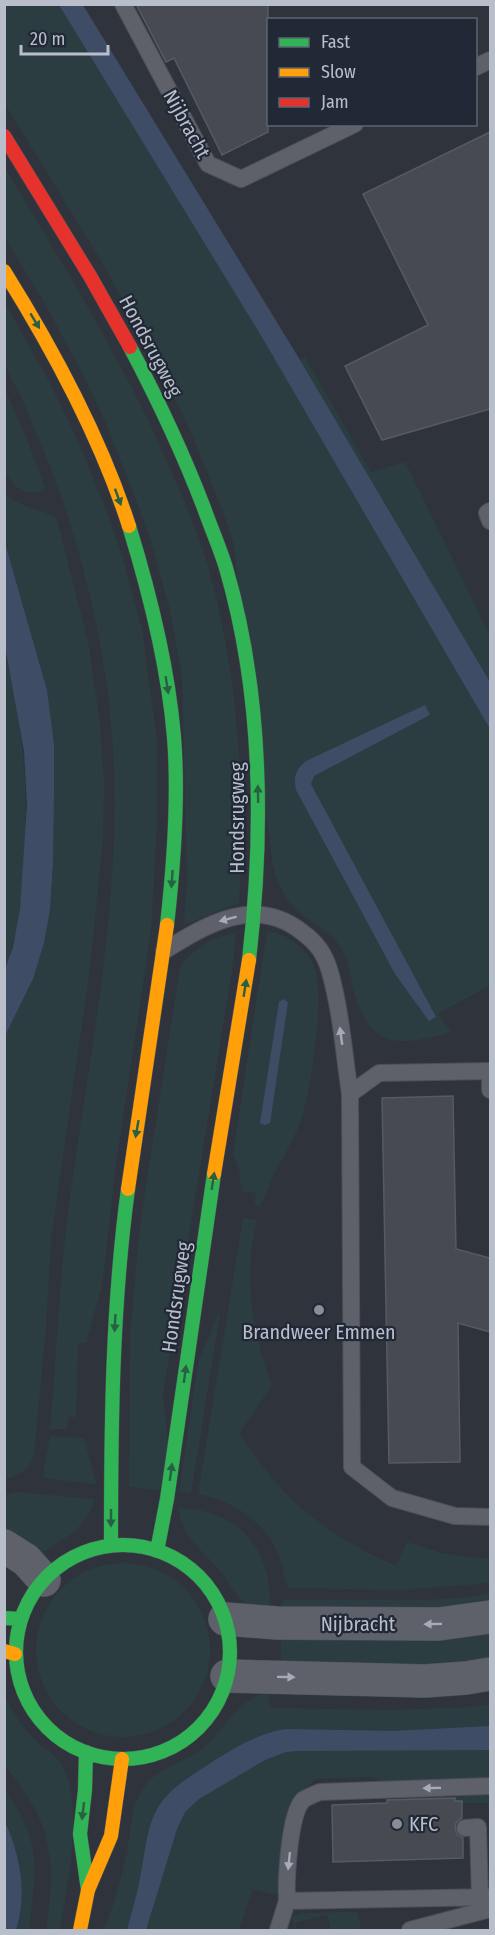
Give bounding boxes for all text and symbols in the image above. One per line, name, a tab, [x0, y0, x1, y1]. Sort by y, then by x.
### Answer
scale bar	[21, 18, 108, 56]
legend	[267, 18, 477, 126]
text: 20 m	[30, 28, 65, 50]
text: Fast	[321, 31, 350, 53]
text: Slow	[321, 61, 356, 83]
street label: Nijbracht	[158, 86, 216, 163]
text: Jam	[321, 91, 349, 113]
street label: Hondsrugweg	[114, 291, 188, 401]
one-way arrow	[29, 313, 40, 329]
one-way arrow	[114, 488, 124, 506]
one-way arrow	[162, 676, 171, 695]
street label: Hondsrugweg	[225, 762, 249, 874]
one-way arrow	[253, 785, 263, 804]
one-way arrow	[167, 870, 177, 889]
one-way arrow	[218, 915, 236, 924]
one-way arrow	[240, 979, 249, 998]
one-way arrow	[337, 1027, 346, 1046]
one-way arrow	[132, 1120, 141, 1139]
one-way arrow	[208, 1171, 217, 1190]
street label: Hondsrugweg	[156, 1239, 196, 1354]
marker: Brandweer Emmen	[312, 1303, 326, 1317]
one-way arrow	[110, 1313, 119, 1332]
place label: Brandweer Emmen	[242, 1320, 396, 1344]
one-way arrow	[180, 1364, 189, 1383]
one-way arrow	[166, 1463, 175, 1482]
one-way arrow	[106, 1508, 116, 1527]
street label: Nijbracht	[321, 1612, 396, 1636]
one-way arrow	[423, 1619, 442, 1629]
one-way arrow	[276, 1672, 295, 1682]
one-way arrow	[423, 1783, 442, 1792]
one-way arrow	[78, 1801, 88, 1820]
place label: KFC	[409, 1812, 438, 1836]
marker: KFC	[390, 1817, 404, 1831]
one-way arrow	[284, 1852, 294, 1871]

